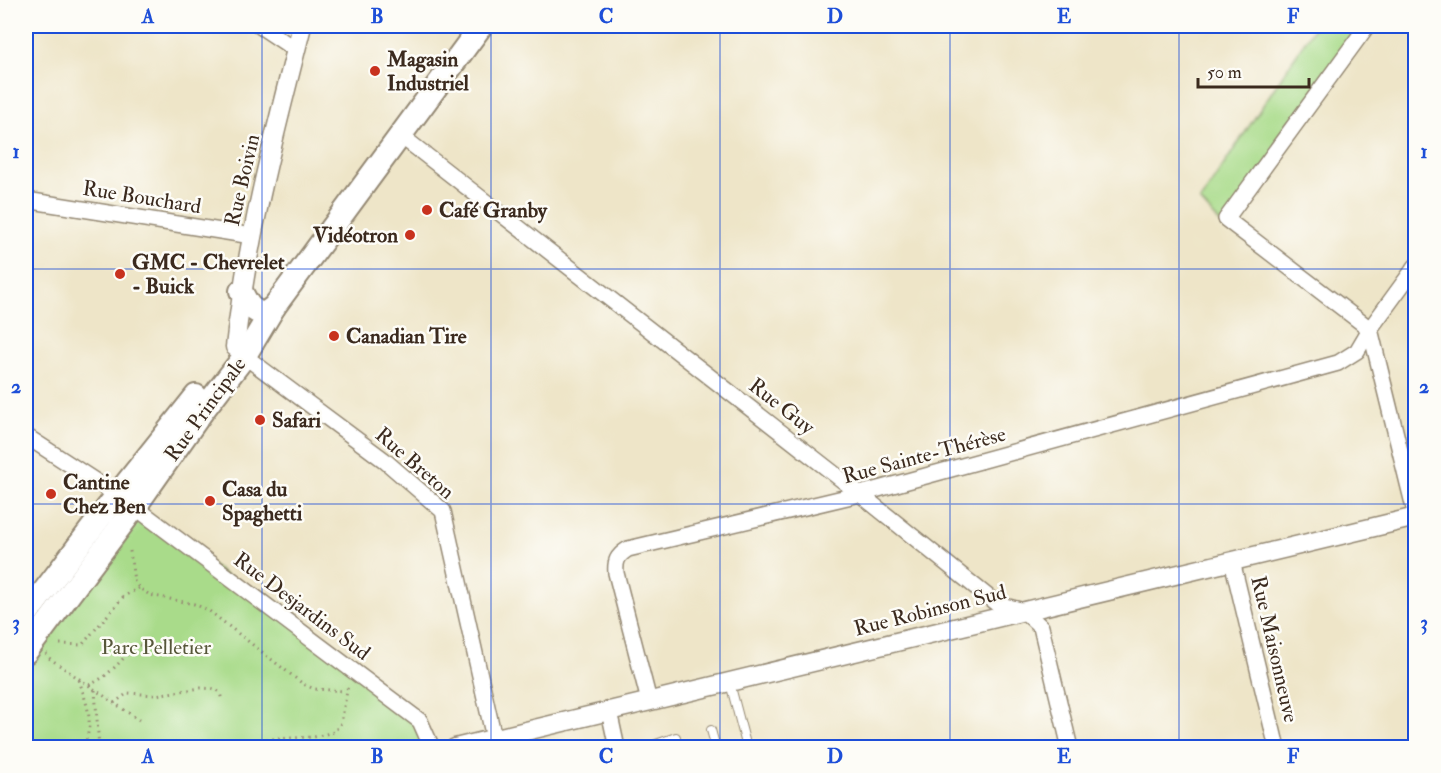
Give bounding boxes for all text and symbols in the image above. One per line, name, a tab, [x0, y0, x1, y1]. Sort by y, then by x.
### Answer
text: A	[141, 4, 155, 29]
text: B	[370, 4, 384, 29]
text: C	[599, 4, 613, 29]
text: D	[827, 4, 843, 29]
text: E	[1057, 4, 1072, 29]
text: F	[1287, 4, 1300, 29]
place label: Magasin Industriel	[386, 46, 470, 97]
scale bar	[1198, 51, 1309, 89]
text: 50 m	[1207, 61, 1242, 84]
marker: Magasin Industriel	[368, 64, 382, 78]
street label: Rue Boivin	[219, 131, 266, 229]
text: 1	[12, 139, 20, 164]
text: 1	[1420, 139, 1428, 164]
street label: Rue Bouchard	[81, 175, 204, 220]
place label: Café Granby	[439, 197, 548, 224]
marker: Café Granby	[420, 203, 434, 217]
place label: Vidéotron	[312, 222, 398, 249]
marker: Vidéotron	[403, 228, 417, 242]
place label: GMC - Chevrelet - Buick	[132, 249, 285, 300]
marker: GMC - Chevrelet - Buick	[113, 267, 127, 281]
place label: Canadian Tire	[346, 323, 467, 350]
marker: Canadian Tire	[327, 329, 341, 343]
street label: Rue Principale	[158, 352, 252, 467]
street label: Rue Guy	[743, 372, 821, 441]
text: 2	[11, 374, 21, 399]
text: 2	[1419, 374, 1429, 399]
place label: Safari	[272, 407, 322, 434]
marker: Safari	[253, 413, 267, 427]
street label: Rue Breton	[369, 421, 460, 505]
street label: Rue Sainte-Thérèse	[840, 421, 1009, 490]
place label: Cantine Chez Ben	[63, 469, 146, 520]
place label: Casa du Spaghetti	[222, 476, 303, 527]
marker: Cantine Chez Ben	[44, 487, 58, 501]
marker: Casa du Spaghetti	[203, 494, 217, 508]
street label: Rue Desjardins Sud	[228, 546, 376, 667]
street label: Rue Maisonneuve	[1245, 573, 1305, 725]
street label: Rue Robinson Sud	[851, 578, 1010, 642]
text: 3	[12, 610, 20, 635]
text: 3	[1420, 610, 1428, 635]
park label: Parc Pelletier	[101, 634, 211, 661]
text: A	[141, 744, 155, 769]
text: B	[370, 744, 384, 769]
text: C	[599, 744, 613, 769]
text: D	[827, 744, 843, 769]
text: E	[1057, 744, 1072, 769]
text: F	[1287, 744, 1300, 769]

